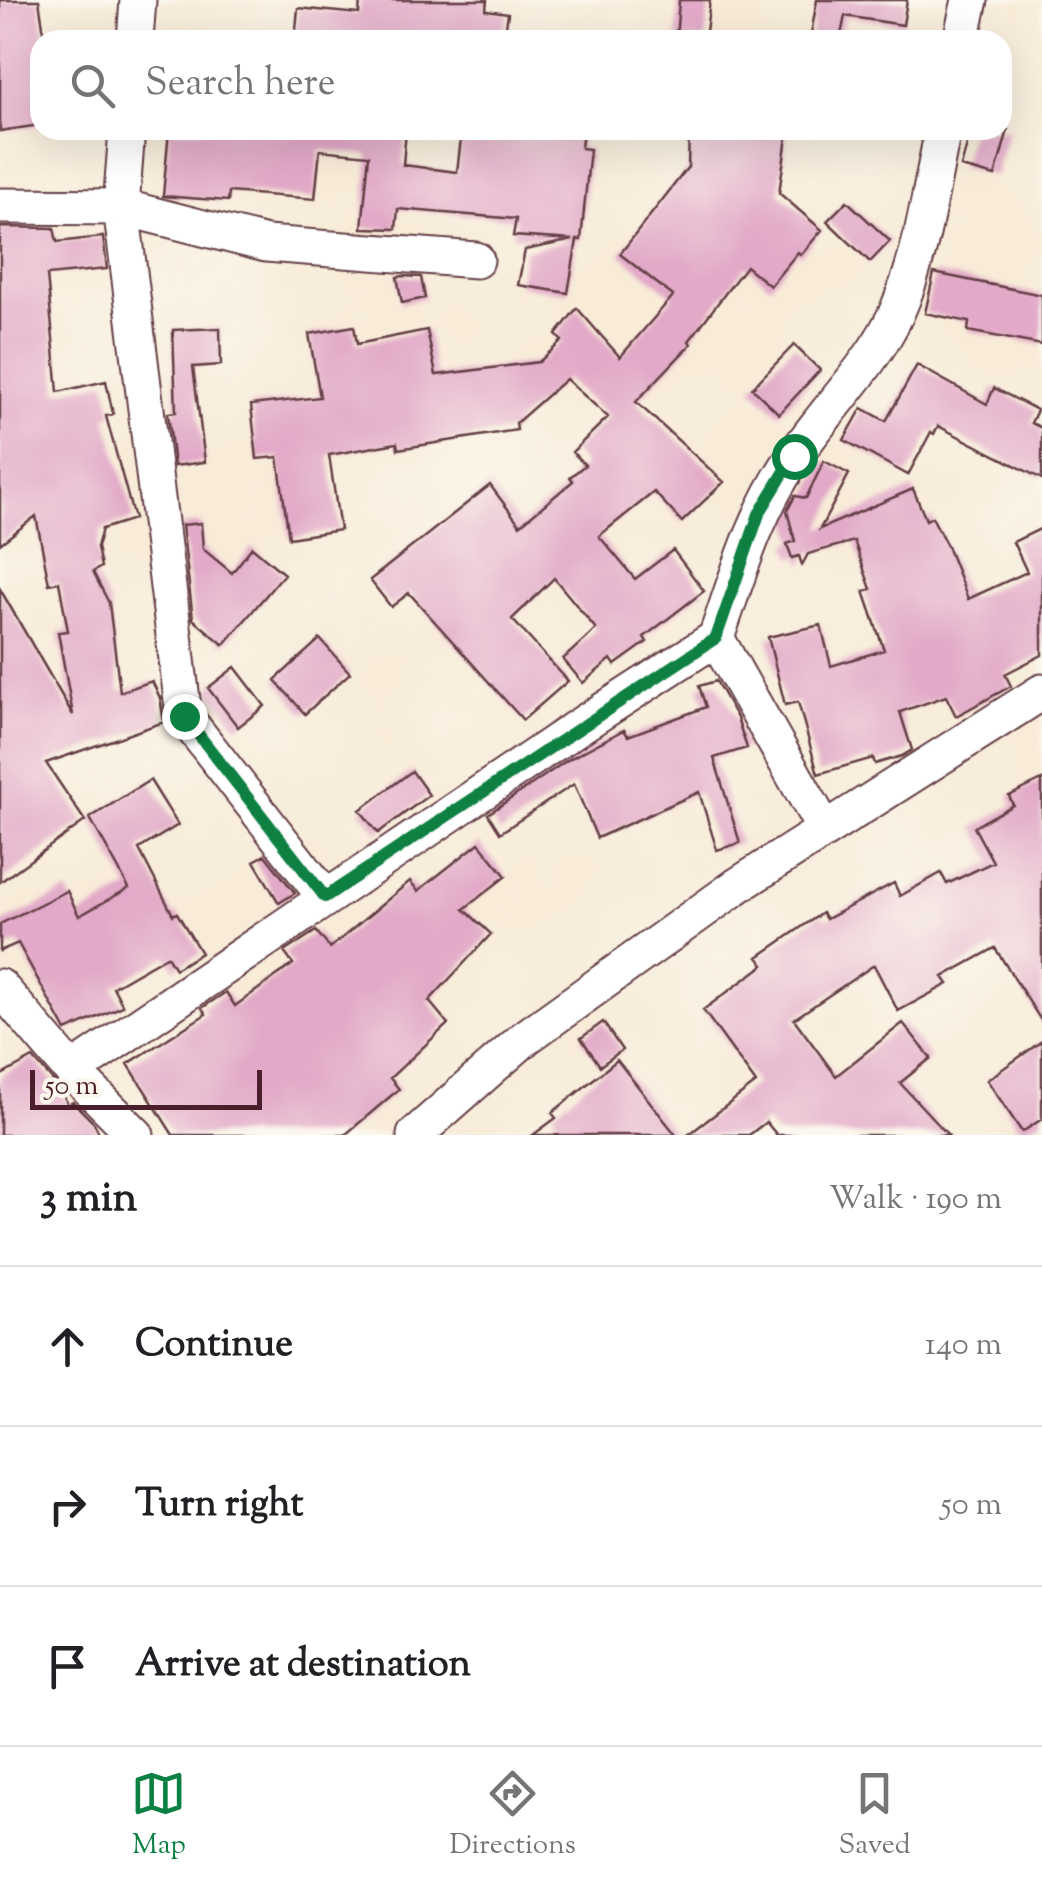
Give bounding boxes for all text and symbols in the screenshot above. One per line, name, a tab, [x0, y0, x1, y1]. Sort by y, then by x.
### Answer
search box	[30, 30, 1012, 140]
icon: search	[65, 58, 120, 113]
text: Search here	[145, 58, 336, 112]
route start	[772, 434, 818, 480]
route end	[162, 694, 208, 740]
scale bar	[30, 1065, 262, 1110]
text: 50 m	[45, 1067, 99, 1107]
text: 3 min	[40, 1170, 137, 1230]
text: Walk · 190 m	[829, 1177, 1002, 1223]
icon: ahead	[40, 1319, 95, 1374]
text: Continue	[135, 1319, 293, 1373]
text: 140 m	[925, 1323, 1002, 1369]
icon: right	[40, 1479, 95, 1534]
text: Turn right	[135, 1479, 303, 1533]
text: 50 m	[941, 1483, 1002, 1529]
icon: arrive	[40, 1639, 95, 1694]
text: Arrive at destination	[135, 1639, 471, 1693]
tab: Map	[131, 1766, 186, 1866]
tab: Directions	[449, 1766, 576, 1866]
tab: Saved	[839, 1766, 911, 1866]

